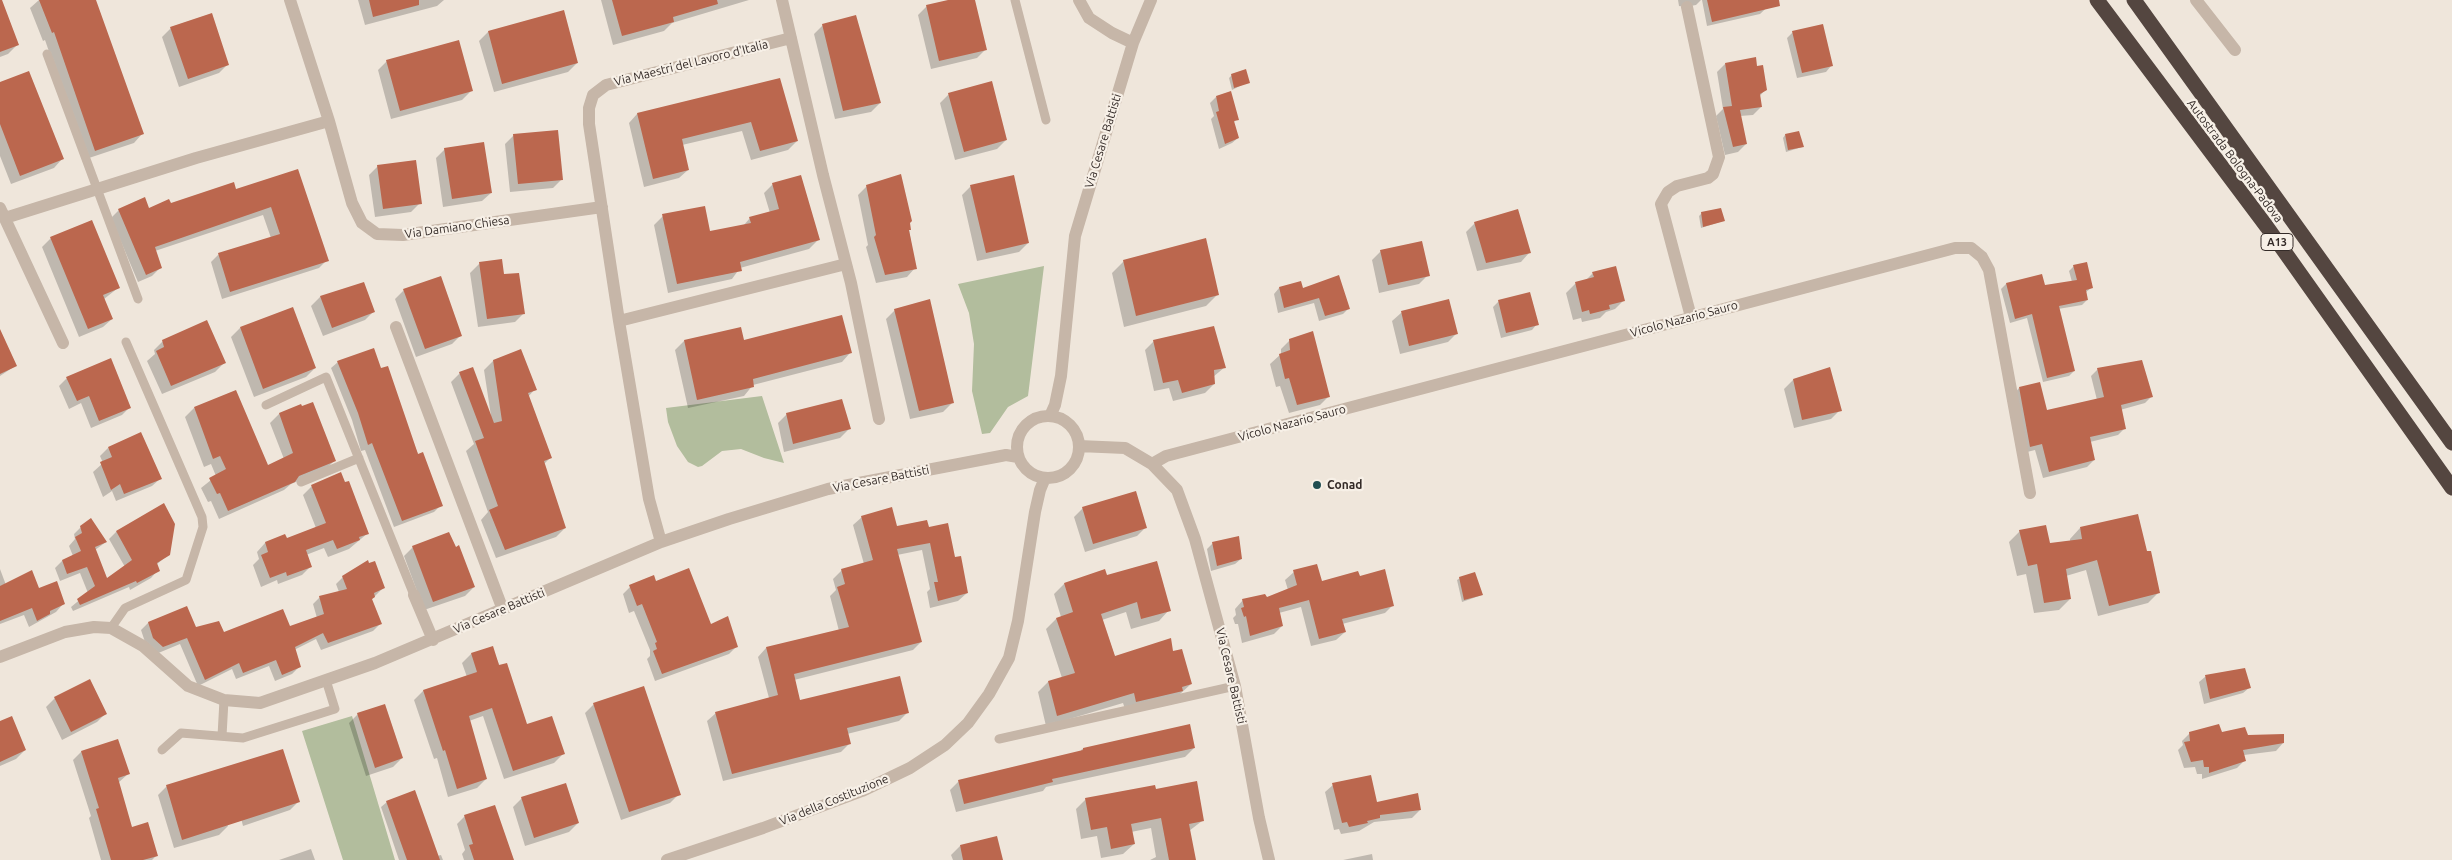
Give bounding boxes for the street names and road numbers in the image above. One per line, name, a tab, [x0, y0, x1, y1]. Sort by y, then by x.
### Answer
street label: Via Maestri del Lavoro d'Italia	[612, 37, 770, 89]
street label: Via Cesare Battisti	[1082, 92, 1124, 190]
street label: Autostrada Bologna-Padova	[2184, 97, 2286, 225]
street label: Via Damiano Chiesa	[404, 213, 510, 241]
road number: A13	[2261, 233, 2293, 250]
street label: Vicolo Nazario Sauro	[1629, 298, 1739, 340]
street label: Vicolo Nazario Sauro	[1237, 402, 1347, 444]
street label: Via Cesare Battisti	[831, 463, 931, 495]
street label: Via Cesare Battisti	[451, 585, 547, 637]
street label: Via Cesare Battisti	[1213, 627, 1249, 725]
street label: Via della Costituzione	[777, 772, 891, 828]

